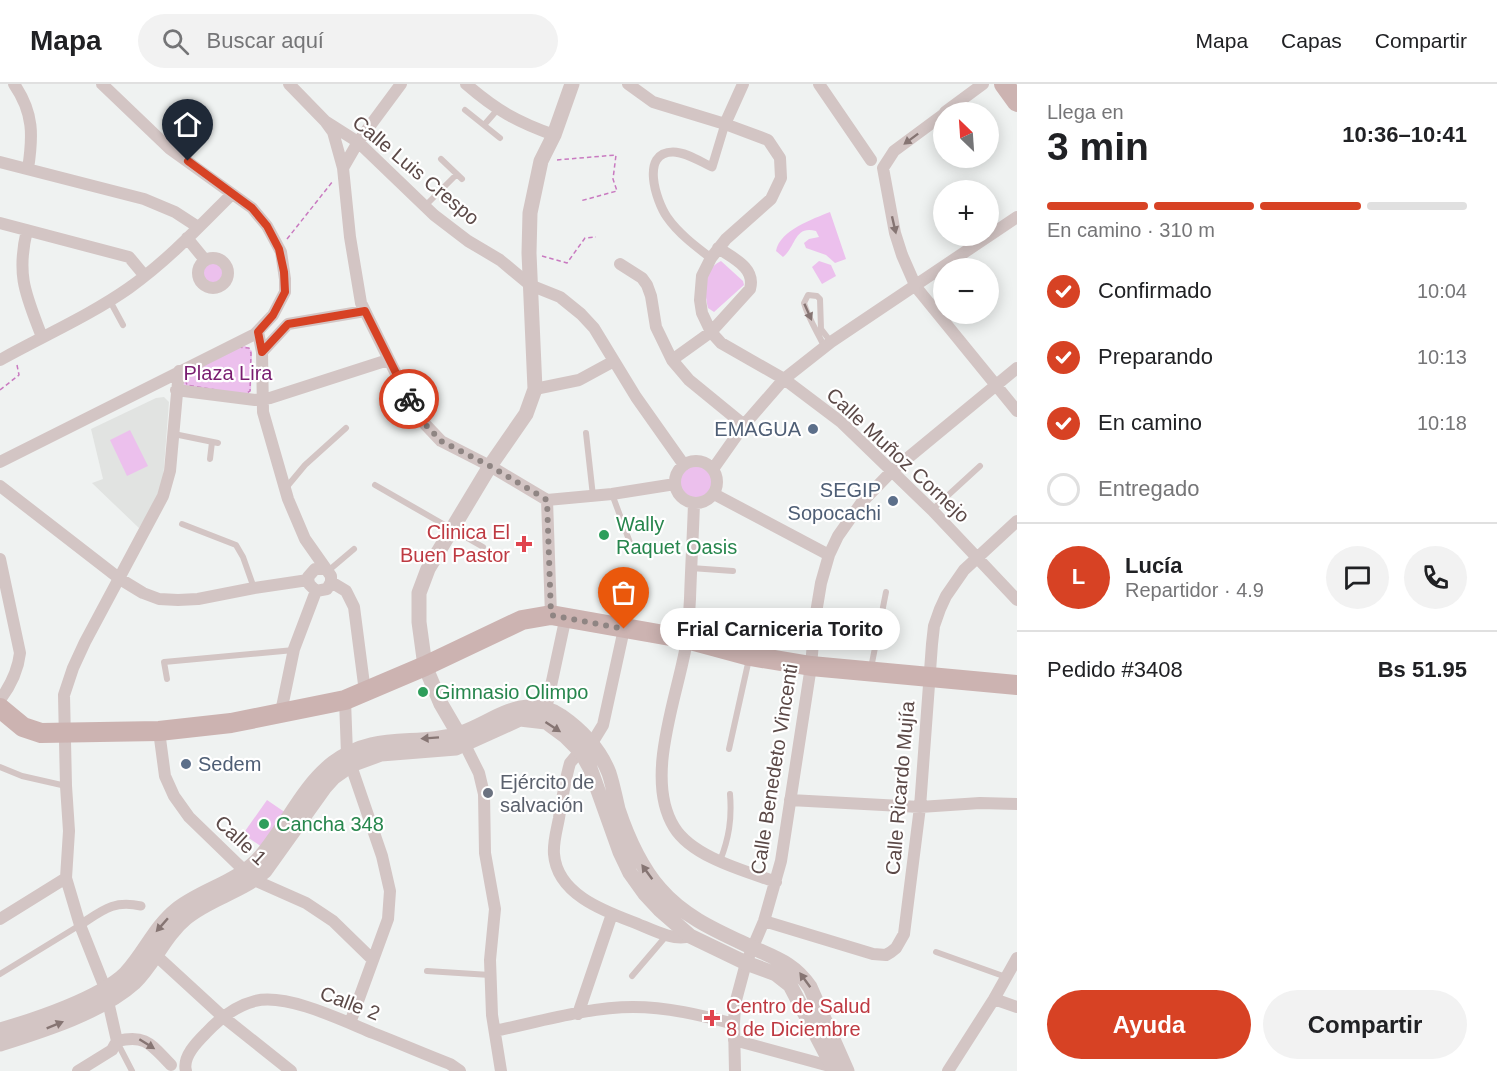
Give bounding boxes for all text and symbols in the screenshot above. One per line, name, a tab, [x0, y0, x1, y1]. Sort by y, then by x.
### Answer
search box	[138, 14, 558, 68]
text: Mapa	[30, 25, 102, 56]
icon: search	[159, 25, 192, 58]
text: Buscar aquí	[207, 28, 324, 53]
text: Mapa	[1196, 29, 1248, 52]
text: Capas	[1281, 29, 1342, 52]
text: Compartir	[1375, 29, 1467, 52]
pin	[162, 99, 213, 161]
text: Llega en	[1047, 101, 1124, 123]
north arrow	[933, 102, 999, 168]
map controls	[933, 102, 999, 324]
icon: home	[171, 108, 204, 141]
street label: Calle Luis Crespo	[348, 111, 484, 229]
text: 10:36–10:41	[1342, 122, 1467, 147]
text: 3 min	[1047, 125, 1149, 168]
one-way arrow	[903, 132, 919, 145]
button: +	[933, 180, 999, 246]
one-way arrow	[890, 216, 899, 235]
text: En camino · 310 m	[1047, 219, 1215, 241]
button: −	[933, 258, 999, 324]
icon: check	[1047, 275, 1080, 308]
text: Confirmado	[1098, 278, 1212, 303]
text: 10:04	[1417, 280, 1467, 302]
one-way arrow	[803, 303, 813, 321]
icon: check	[1047, 341, 1080, 374]
text: Preparando	[1098, 344, 1213, 369]
text: 10:13	[1417, 346, 1467, 368]
park label: Plaza Lira	[184, 362, 273, 384]
courier	[379, 369, 439, 429]
icon: bike	[393, 383, 426, 416]
street label: Calle Muñoz Cornejo	[822, 383, 974, 527]
icon: check	[1047, 407, 1080, 440]
text: En camino	[1098, 410, 1202, 435]
text: 10:18	[1417, 412, 1467, 434]
place label: EMAGUA	[714, 418, 802, 440]
marker: EMAGUA	[806, 422, 820, 436]
text: Entregado	[1098, 476, 1200, 501]
place label: SEGIP Sopocachi	[788, 479, 881, 524]
marker: SEGIP Sopocachi	[886, 494, 900, 508]
place label: Wally Raquet Oasis	[616, 513, 737, 558]
place label: Clinica El Buen Pastor	[400, 521, 510, 566]
marker: Wally Raquet Oasis	[597, 528, 611, 542]
marker: Clinica El Buen Pastor	[515, 535, 533, 553]
button: chat	[1326, 546, 1389, 609]
button: phone	[1404, 546, 1467, 609]
text: Lucía	[1125, 553, 1182, 578]
text: L	[1072, 564, 1085, 589]
pin	[598, 567, 649, 629]
icon: bag	[607, 576, 640, 609]
text: Repartidor · 4.9	[1125, 579, 1264, 601]
callout: Frial Carniceria Torito	[660, 608, 900, 650]
text: Frial Carniceria Torito	[677, 618, 883, 640]
text: Pedido #3408	[1047, 657, 1183, 682]
text: Bs 51.95	[1378, 657, 1467, 682]
street label: Calle Benedeto Vincenti	[746, 662, 802, 876]
place label: Gimnasio Olimpo	[435, 681, 588, 703]
marker: Gimnasio Olimpo	[416, 685, 430, 699]
street label: Calle Ricardo Mujía	[881, 699, 919, 876]
one-way arrow	[544, 722, 561, 733]
one-way arrow	[421, 733, 440, 742]
place label: Sedem	[198, 753, 261, 775]
marker: Sedem	[179, 757, 193, 771]
place label: Ejército de salvación	[500, 771, 595, 816]
marker: Ejército de salvación	[481, 786, 495, 800]
street label: Calle 1	[211, 811, 271, 869]
place label: Cancha 348	[276, 813, 384, 835]
marker: Cancha 348	[257, 817, 271, 831]
one-way arrow	[641, 864, 653, 880]
one-way arrow	[156, 917, 169, 933]
one-way arrow	[799, 973, 811, 988]
street label: Calle 2	[317, 982, 383, 1024]
button: Ayuda	[1047, 990, 1251, 1059]
button: Compartir	[1263, 990, 1467, 1059]
place label: Centro de Salud 8 de Diciembre	[726, 995, 871, 1040]
marker: Centro de Salud 8 de Diciembre	[703, 1009, 721, 1027]
one-way arrow	[47, 1020, 65, 1030]
one-way arrow	[139, 1038, 156, 1049]

